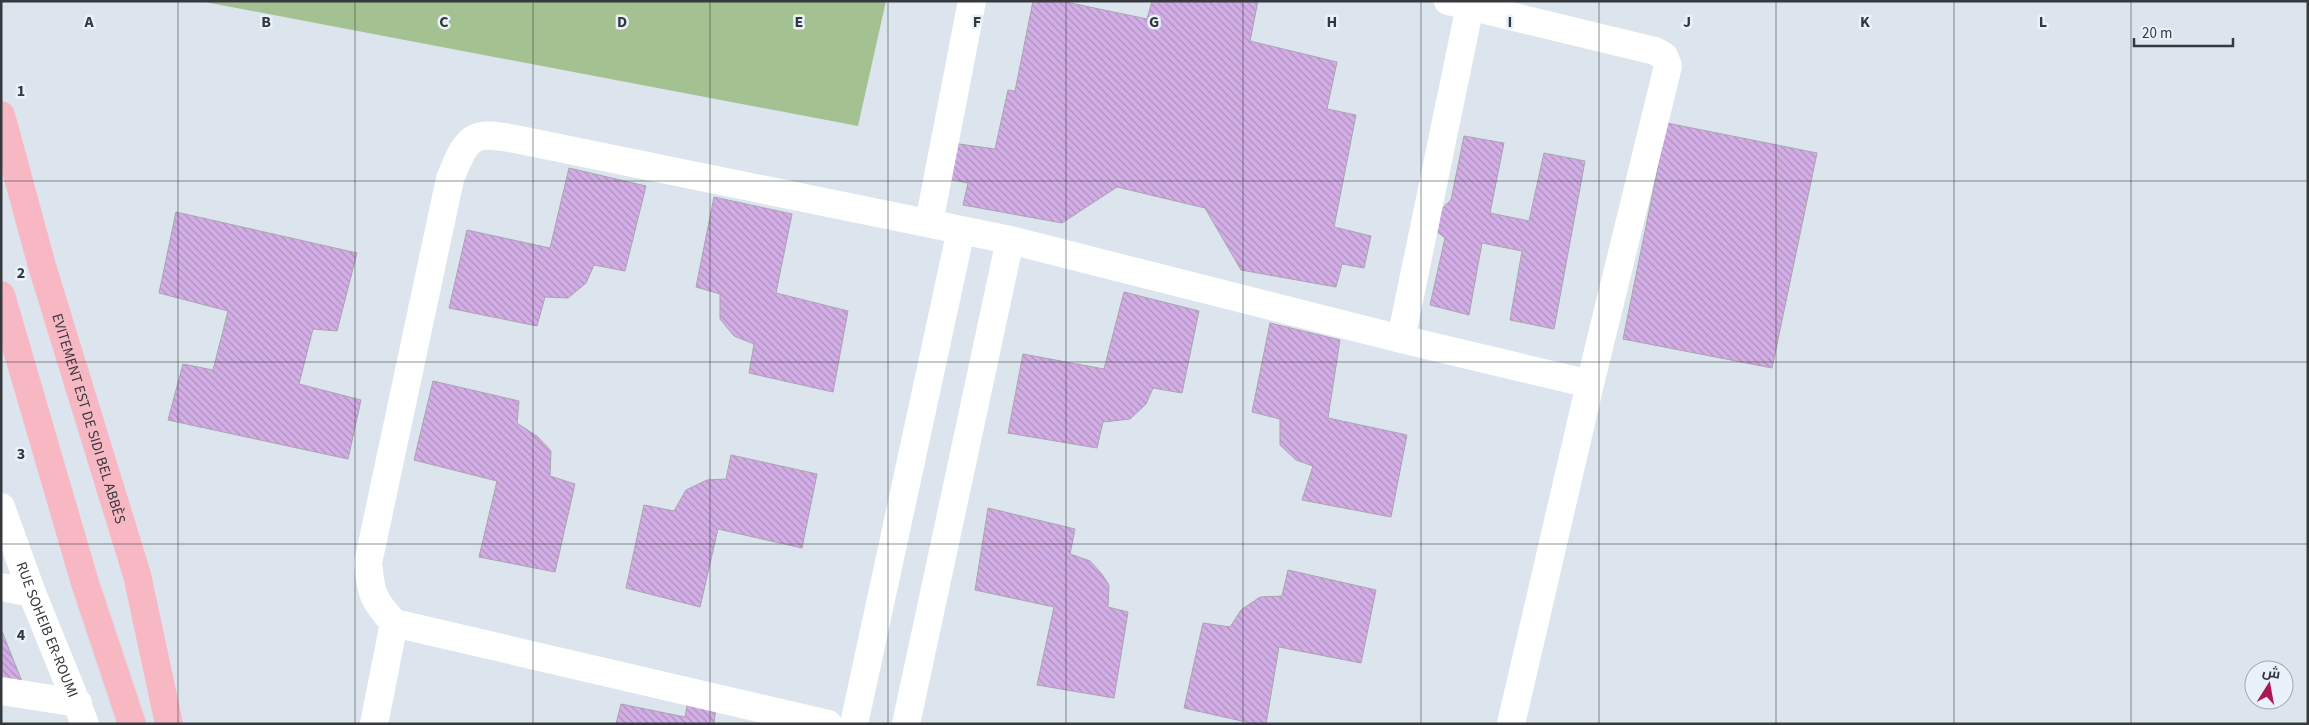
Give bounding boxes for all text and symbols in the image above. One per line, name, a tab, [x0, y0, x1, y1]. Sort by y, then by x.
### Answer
text: A	[83, 11, 94, 33]
text: B	[261, 11, 271, 33]
text: C	[439, 11, 449, 33]
text: D	[617, 11, 627, 33]
text: E	[795, 11, 803, 33]
text: F	[973, 11, 981, 33]
text: G	[1149, 11, 1159, 33]
text: H	[1327, 11, 1337, 33]
text: I	[1508, 11, 1512, 33]
text: J	[1683, 11, 1691, 33]
text: K	[1860, 11, 1870, 33]
text: L	[2039, 11, 2047, 33]
scale bar	[2134, 15, 2233, 47]
text: 20 m	[2142, 23, 2172, 44]
text: 1	[17, 80, 25, 102]
text: 2	[17, 262, 25, 284]
street label: EVITEMENT EST DE SIDI BEL ABBÈS	[46, 311, 131, 526]
text: 3	[17, 443, 25, 465]
street label: RUE SOHEIB ER-ROUMI	[11, 559, 83, 701]
text: 4	[17, 624, 26, 646]
north arrow	[2244, 660, 2294, 710]
text: ش	[2261, 662, 2282, 685]

